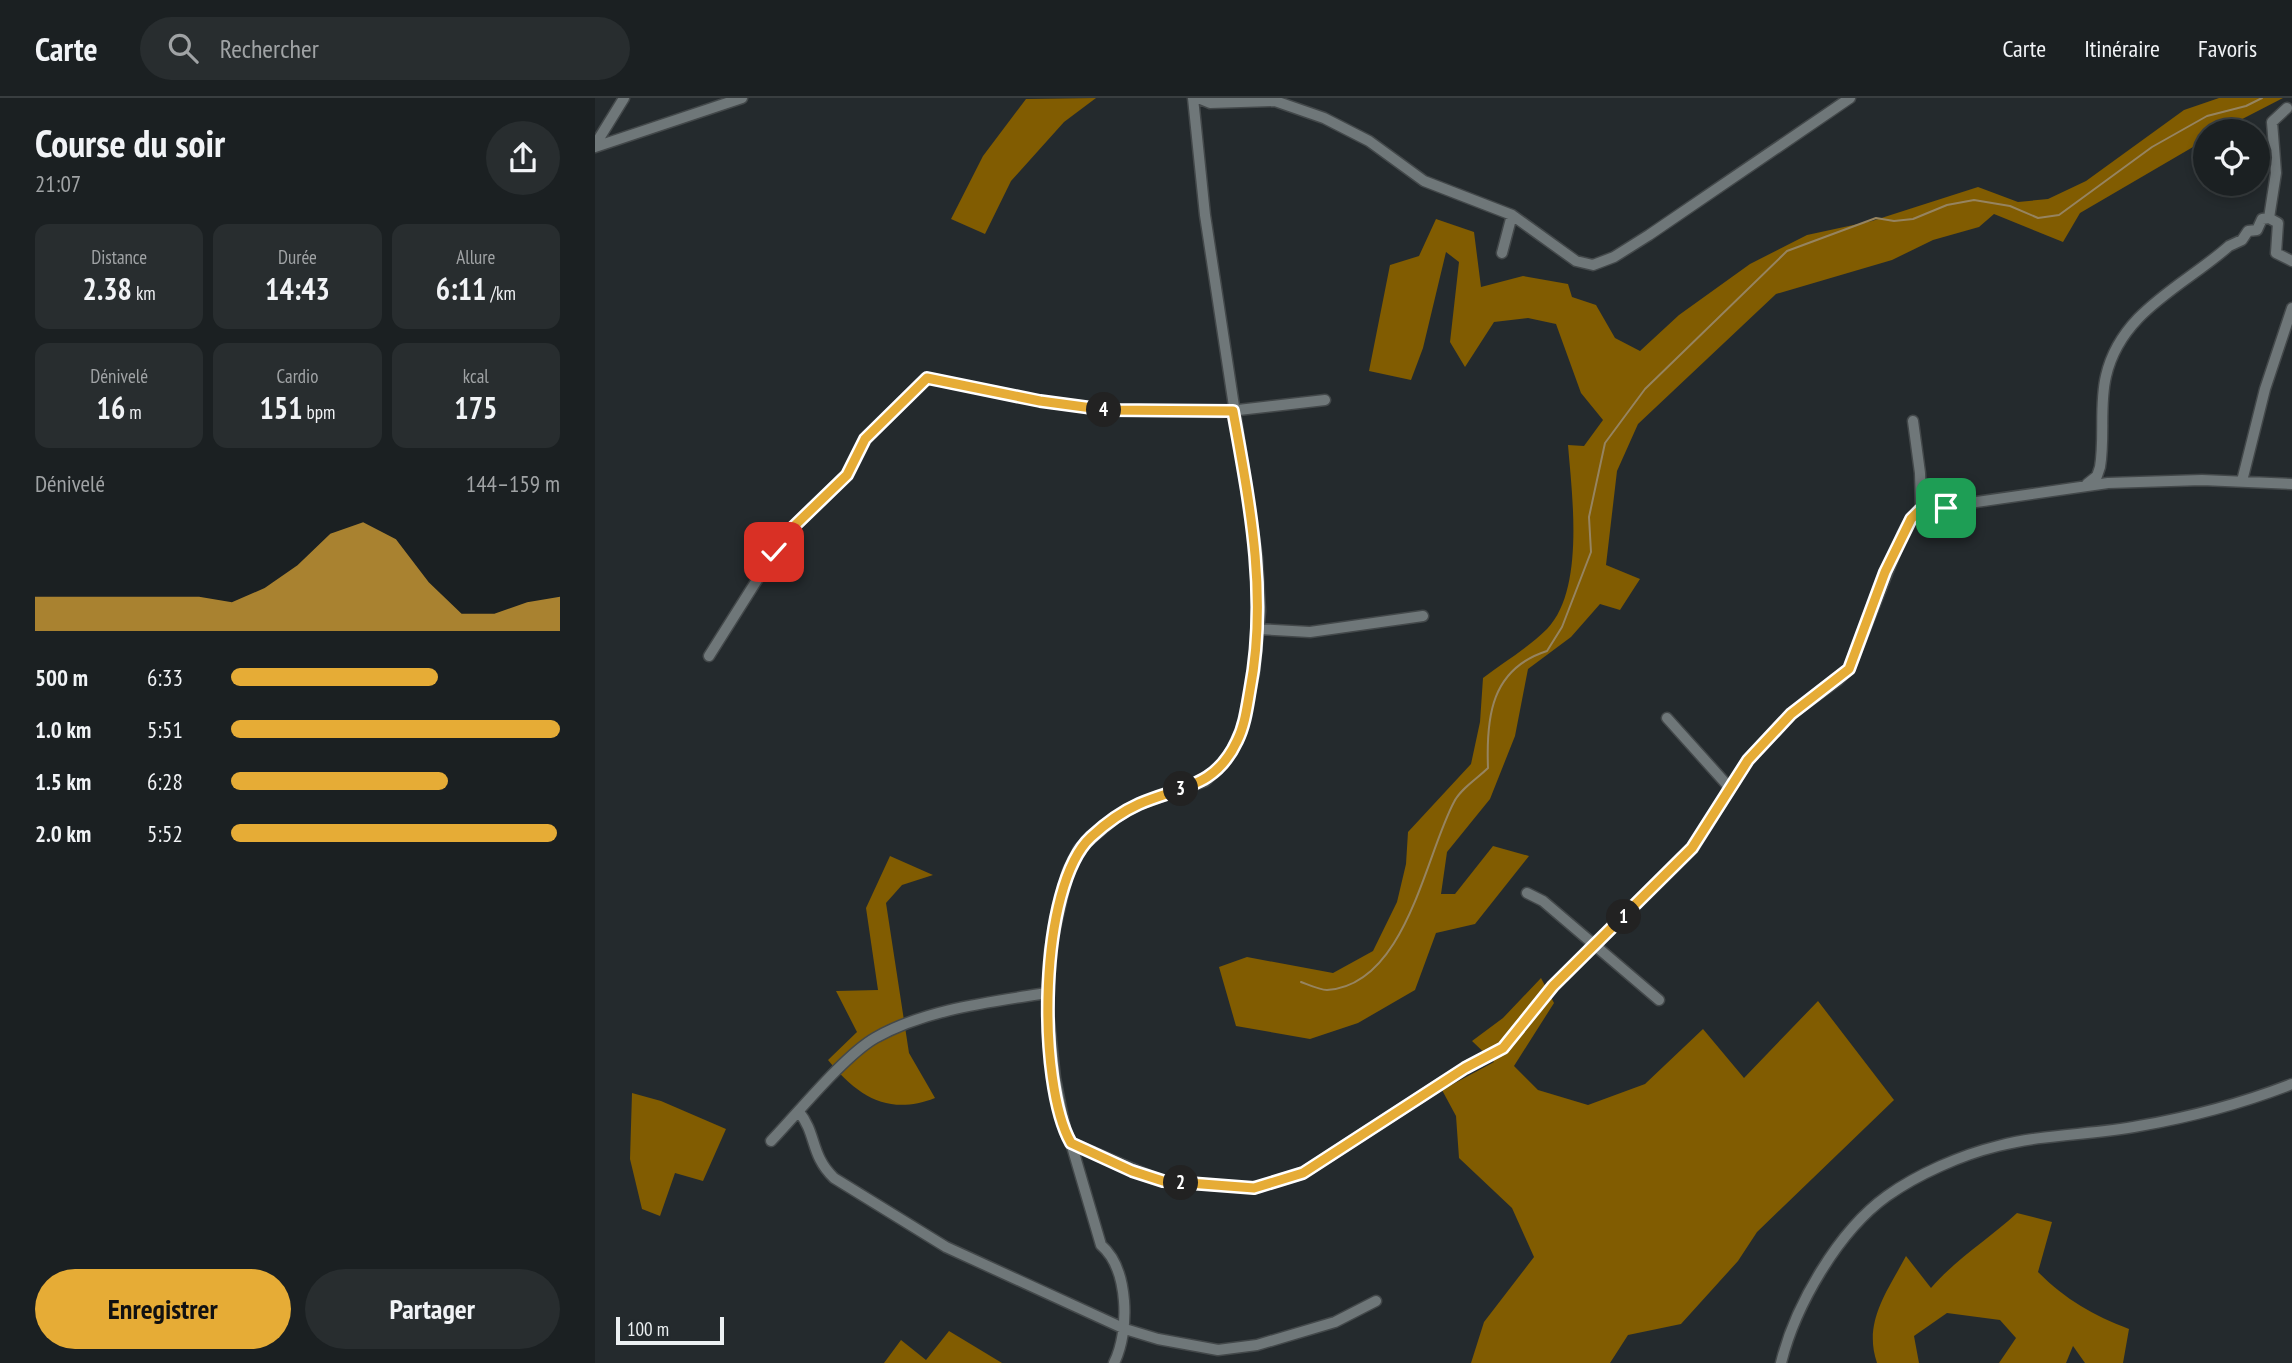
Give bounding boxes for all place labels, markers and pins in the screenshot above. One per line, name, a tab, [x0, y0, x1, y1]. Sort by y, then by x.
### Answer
pin: 4	[1086, 392, 1121, 428]
pin	[1916, 478, 1976, 538]
pin	[744, 522, 804, 582]
pin: 3	[1163, 772, 1199, 806]
pin: 1	[1607, 900, 1641, 934]
pin: 2	[1163, 1166, 1199, 1200]

